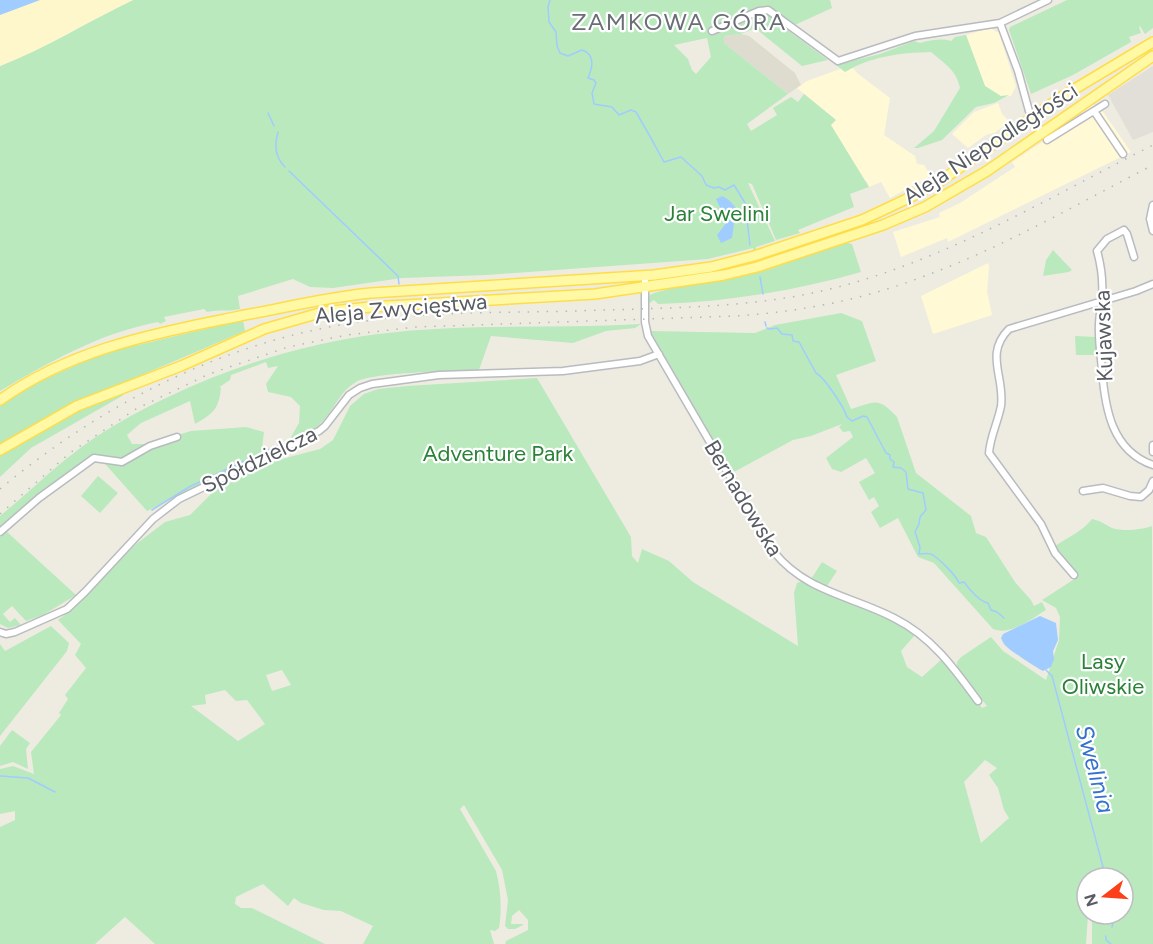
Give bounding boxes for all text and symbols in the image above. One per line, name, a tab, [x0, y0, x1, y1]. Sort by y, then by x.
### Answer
district label: ZAMKOWA GÓRA	[571, 7, 787, 36]
street label: Aleja Niepodległości	[898, 77, 1083, 210]
park label: Jar Swelini	[664, 200, 770, 227]
street label: Aleja Zwycięstwa	[314, 288, 488, 329]
street label: Kujawska	[1088, 290, 1119, 382]
street label: Spółdzielcza	[197, 420, 321, 499]
street label: Bernadowska	[698, 435, 789, 561]
park label: Adventure Park	[423, 440, 574, 467]
park label: Lasy Oliwskie	[1062, 648, 1144, 700]
water label: Swelinia	[1070, 721, 1121, 816]
north arrow	[1075, 866, 1135, 926]
text: N	[1080, 892, 1102, 909]

